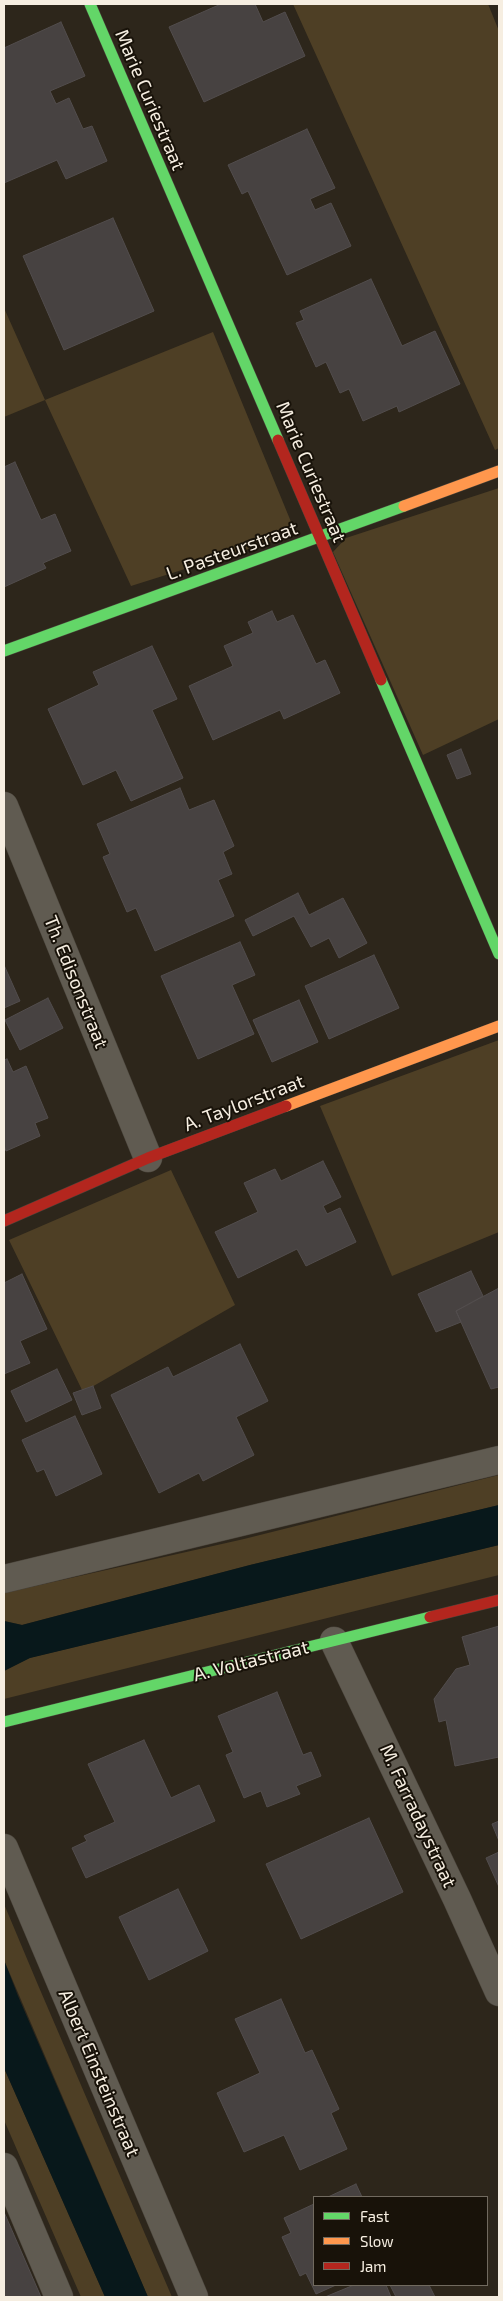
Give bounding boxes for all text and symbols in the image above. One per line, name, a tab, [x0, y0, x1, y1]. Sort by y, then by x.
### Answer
street label: Marie Curiestraat	[110, 26, 190, 174]
street label: Marie Curiestraat	[271, 398, 351, 546]
street label: L. Pasteurstraat	[163, 517, 301, 585]
street label: Th. Edisonstraat	[39, 912, 113, 1052]
street label: A. Taylorstraat	[181, 1070, 307, 1136]
street label: A. Voltastraat	[191, 1636, 311, 1686]
street label: M. Farradaystraat	[375, 1741, 461, 1891]
street label: Albert Einsteinstraat	[53, 1986, 145, 2160]
legend	[313, 2196, 488, 2286]
text: Fast	[360, 2207, 389, 2225]
text: Slow	[360, 2232, 394, 2250]
text: Jam	[360, 2257, 386, 2275]

